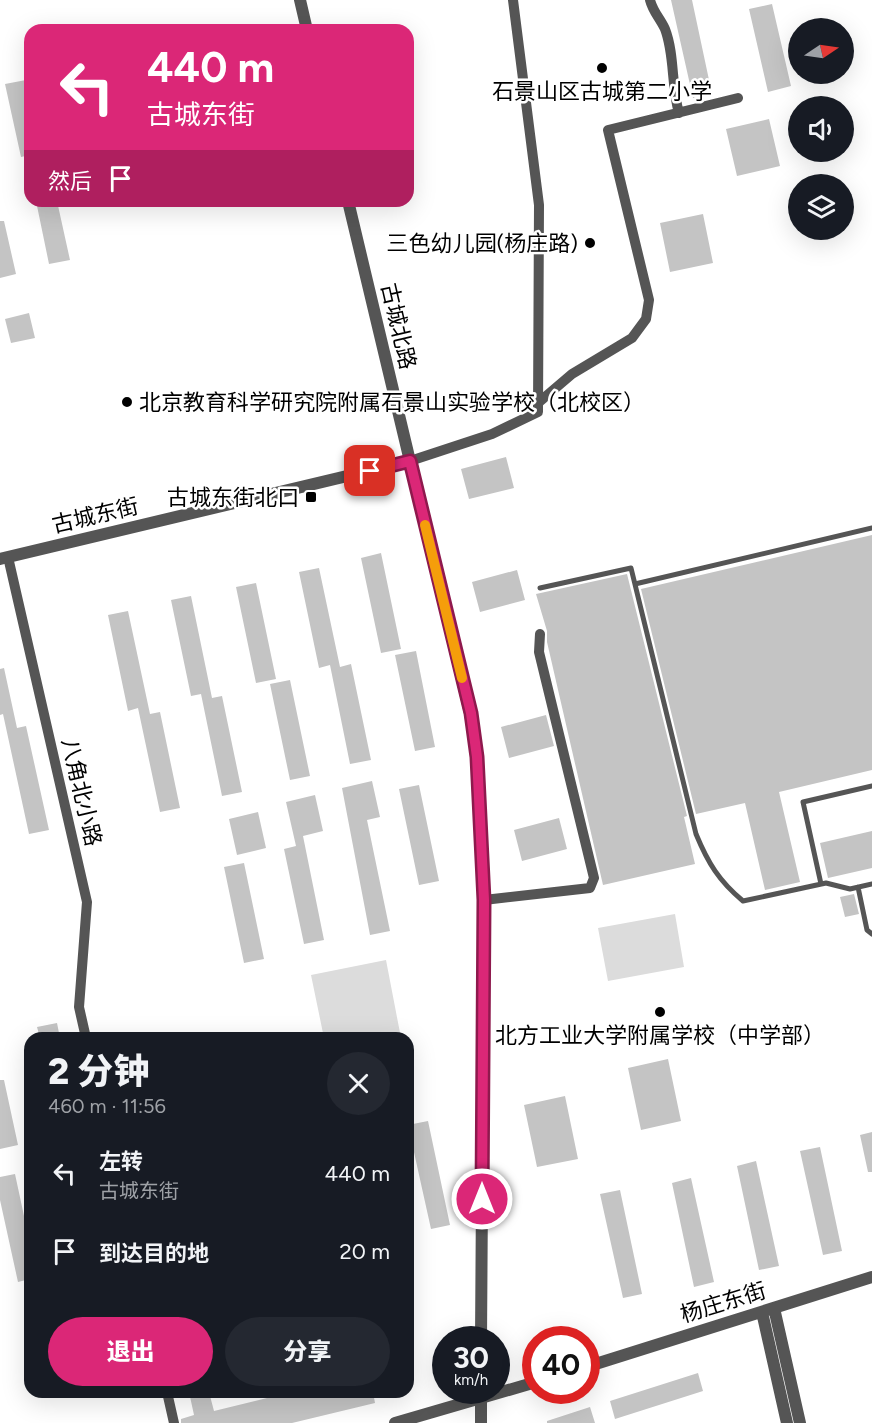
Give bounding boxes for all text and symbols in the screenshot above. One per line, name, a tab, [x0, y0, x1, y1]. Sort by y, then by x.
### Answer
north arrow	[788, 18, 854, 84]
map controls	[788, 18, 854, 240]
text: 440 m	[147, 42, 274, 93]
icon: left	[48, 48, 126, 126]
marker: 石景山区古城第二小学	[595, 61, 609, 75]
place label: 石景山区古城第二小学	[492, 78, 712, 105]
button: sound	[788, 96, 854, 162]
text: 古城东街	[147, 98, 255, 131]
icon: arrive	[104, 162, 137, 195]
text: 然后	[48, 168, 92, 195]
button: layers	[788, 174, 854, 240]
place label: 三色幼儿园(杨庄路)	[387, 230, 578, 257]
marker: 三色幼儿园(杨庄路)	[583, 236, 597, 250]
street label: 古城北路	[375, 280, 422, 372]
place label: 北京教育科学研究院附属石景山实验学校（北校区）	[139, 389, 645, 416]
marker: 北京教育科学研究院附属石景山实验学校（北校区）	[120, 395, 134, 409]
pin	[344, 445, 395, 496]
icon: arrive	[353, 454, 386, 487]
place label: 古城东街北口	[167, 484, 299, 511]
marker: 古城东街北口	[304, 490, 318, 504]
street label: 古城东街	[49, 492, 141, 539]
street label: 八角北小路	[56, 735, 107, 849]
marker: 北方工业大学附属学校（中学部）	[653, 1005, 667, 1019]
place label: 北方工业大学附属学校（中学部）	[495, 1022, 825, 1049]
text: 2 分钟	[48, 1050, 150, 1093]
button: close	[327, 1052, 390, 1115]
text: 460 m · 11:56	[48, 1094, 166, 1118]
text: 左转	[99, 1148, 143, 1175]
icon: left	[48, 1157, 81, 1190]
text: 440 m	[324, 1160, 390, 1187]
position arrow	[450, 1167, 514, 1231]
text: 古城东街	[99, 1179, 179, 1203]
icon: arrive	[48, 1235, 81, 1268]
text: 20 m	[339, 1238, 390, 1265]
text: 到达目的地	[99, 1240, 209, 1267]
street label: 杨庄东街	[677, 1277, 769, 1328]
button: 退出	[48, 1317, 213, 1386]
button: 分享	[225, 1317, 390, 1386]
speed limit sign: 40	[522, 1326, 600, 1404]
text: 30	[453, 1339, 489, 1376]
text: km/h	[454, 1371, 488, 1389]

